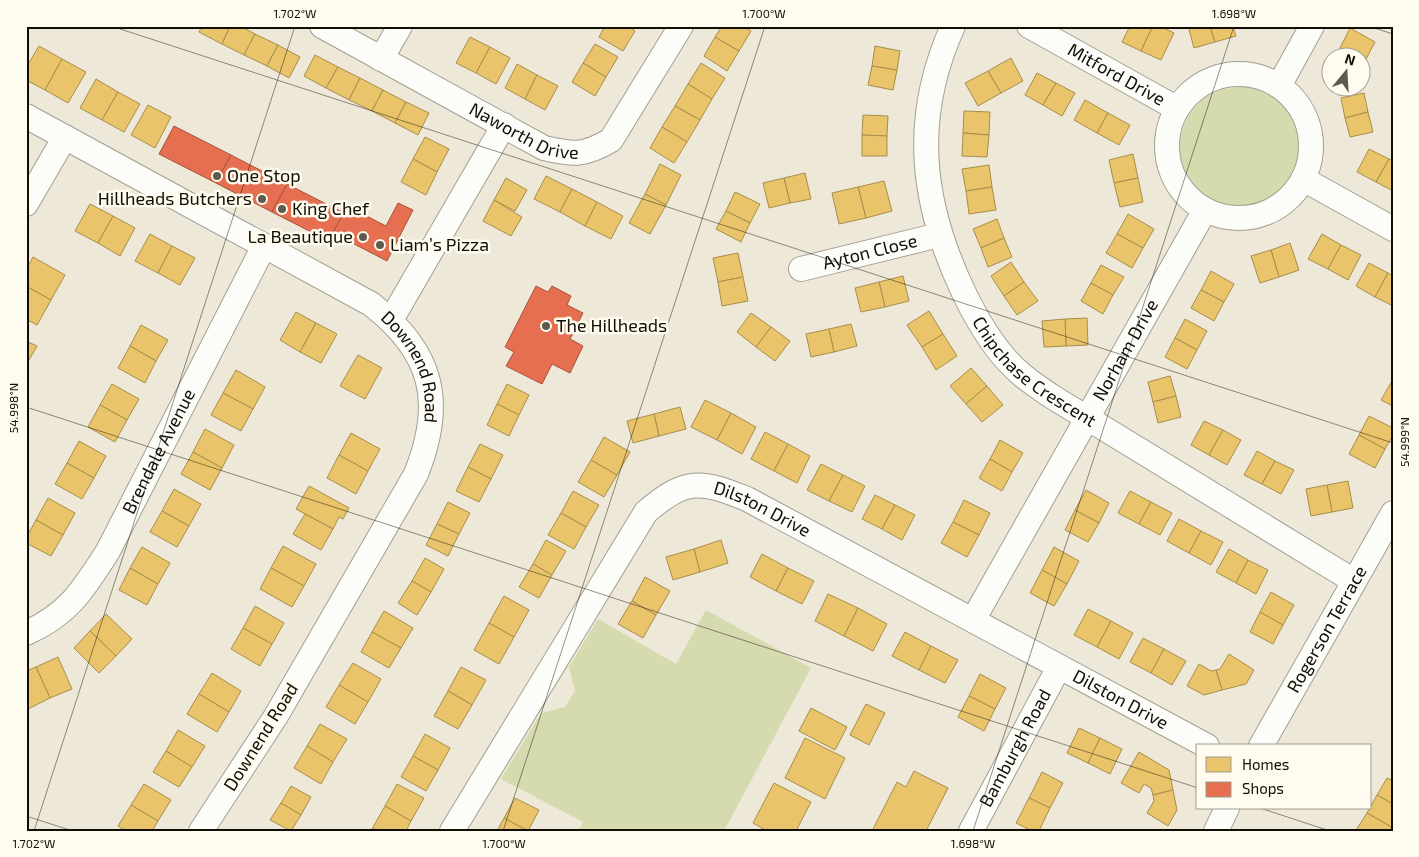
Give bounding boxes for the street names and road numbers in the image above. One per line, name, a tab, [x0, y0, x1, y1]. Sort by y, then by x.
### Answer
street label: Mitford Drive	[1064, 38, 1169, 110]
street label: Naworth Drive	[466, 97, 579, 163]
street label: Ayton Close	[820, 229, 919, 273]
street label: Norham Drive	[1087, 295, 1162, 404]
street label: Downend Road	[377, 306, 443, 424]
street label: Chipchase Crescent	[968, 312, 1101, 431]
street label: Brendale Avenue	[117, 385, 199, 517]
street label: Dilston Drive	[711, 476, 815, 541]
street label: Rogerson Terrace	[1282, 562, 1371, 696]
street label: Dilston Drive	[1069, 664, 1173, 733]
street label: Downend Road	[218, 678, 302, 795]
street label: Bamburgh Road	[974, 685, 1055, 810]

